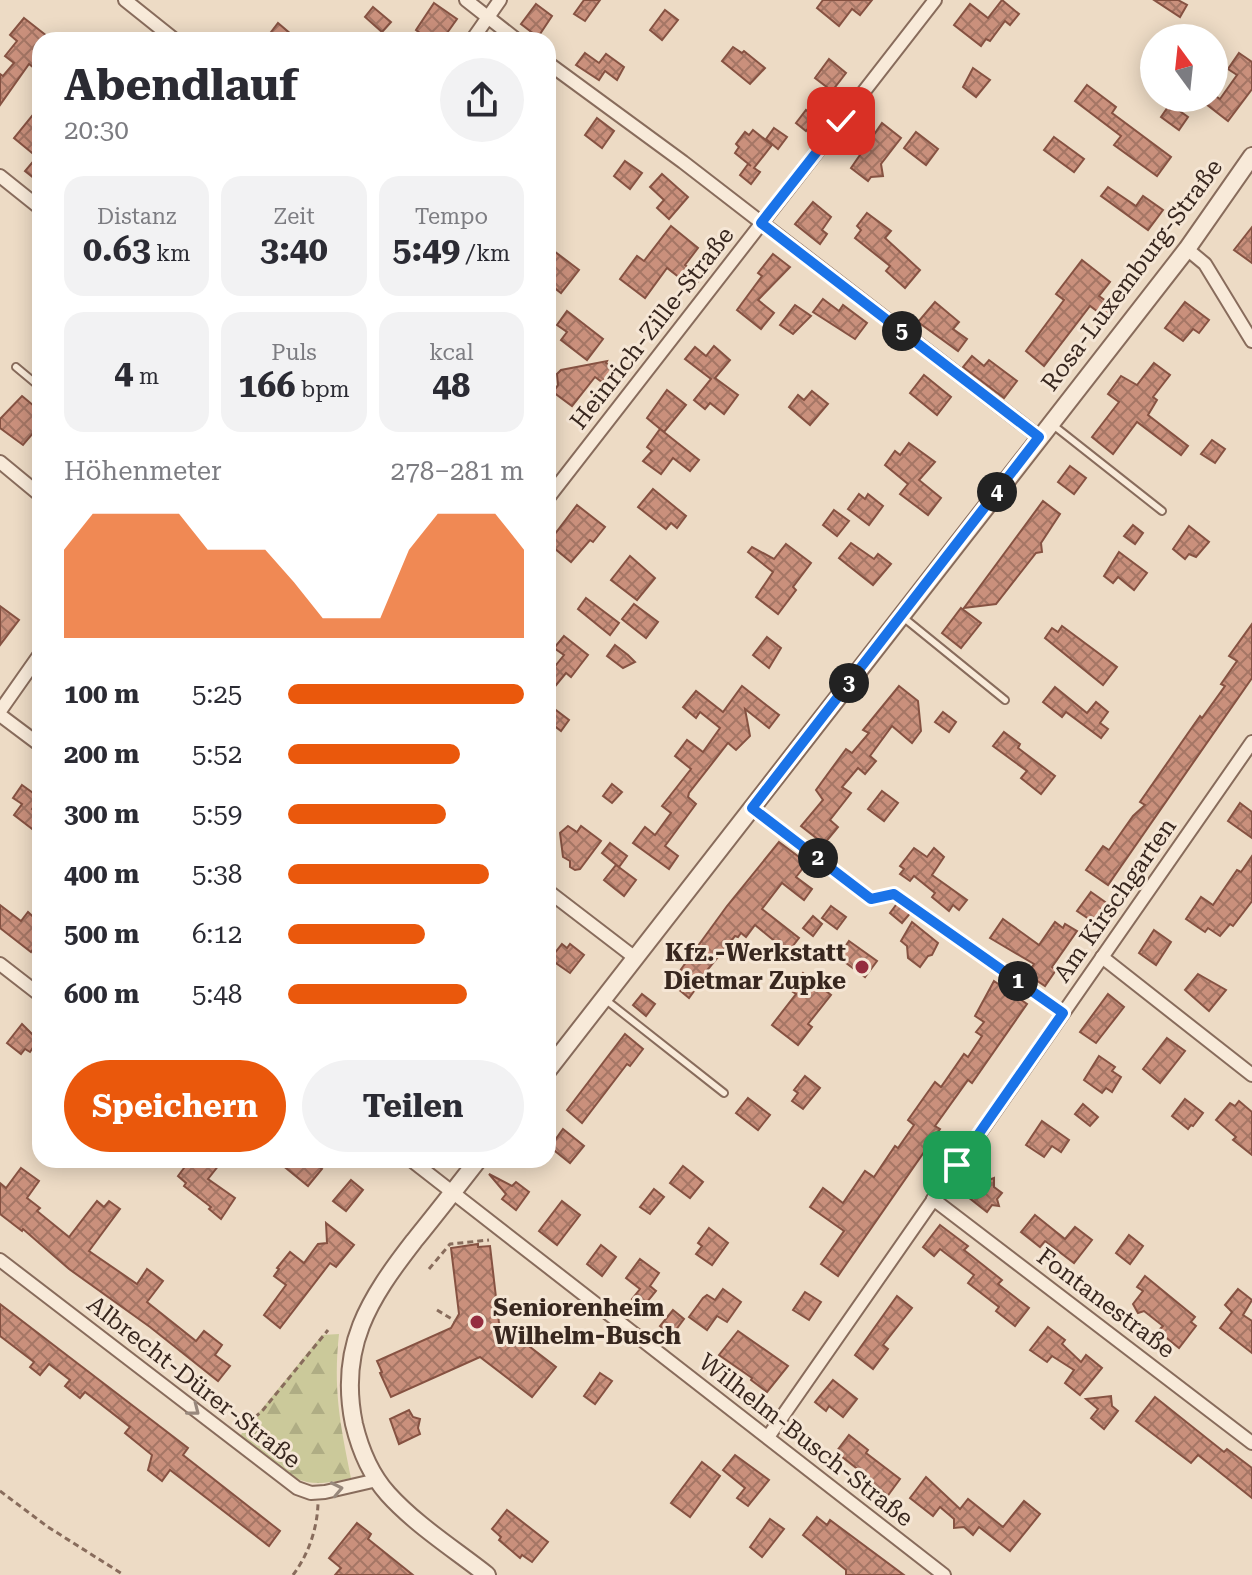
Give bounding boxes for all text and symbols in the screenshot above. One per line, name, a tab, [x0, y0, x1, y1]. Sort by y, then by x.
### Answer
north arrow	[1140, 24, 1228, 112]
map controls	[1140, 24, 1228, 112]
button: share	[440, 58, 524, 142]
text: Abendlauf	[64, 59, 298, 111]
pin	[807, 87, 875, 155]
icon: check	[819, 99, 863, 143]
text: 20:30	[64, 115, 129, 145]
street label: Rosa-Luxemburg-Straße	[1036, 154, 1228, 396]
text: Distanz	[97, 204, 176, 229]
text: Zeit	[273, 204, 315, 229]
text: Tempo	[415, 204, 488, 229]
street label: Heinrich-Zille-Straße	[564, 221, 740, 435]
text: 0.63	[83, 229, 151, 269]
text: 3:40	[260, 229, 328, 269]
text: 5:49	[392, 229, 460, 269]
text: km	[151, 241, 190, 266]
text: /km	[460, 241, 510, 266]
pin: 5	[882, 311, 922, 351]
text: 5	[896, 318, 908, 343]
text: Puls	[271, 340, 317, 365]
text: kcal	[429, 340, 473, 365]
text: 4	[114, 352, 133, 392]
text: m	[133, 364, 159, 389]
text: 166	[238, 365, 295, 405]
text: 48	[432, 365, 470, 405]
text: bpm	[295, 377, 350, 402]
text: Höhenmeter	[64, 456, 222, 486]
text: 278–281 m	[391, 456, 524, 486]
pin: 4	[977, 472, 1017, 512]
text: 4	[991, 479, 1003, 504]
pin: 3	[829, 663, 869, 703]
text: 3	[843, 670, 855, 695]
text: 100 m	[64, 679, 139, 709]
text: 5:25	[192, 679, 242, 709]
text: 200 m	[64, 739, 139, 769]
text: 5:52	[192, 739, 242, 769]
text: 300 m	[64, 799, 139, 829]
text: 5:59	[192, 799, 242, 829]
street label: Am Kirschgarten	[1048, 813, 1182, 987]
pin: 2	[798, 838, 838, 878]
text: 2	[812, 845, 824, 870]
text: 400 m	[64, 859, 139, 889]
text: 5:38	[192, 859, 242, 889]
text: 500 m	[64, 919, 139, 949]
text: 6:12	[192, 919, 242, 949]
place label: Kfz.-Werkstatt Dietmar Zupke	[664, 939, 846, 995]
marker: Kfz.-Werkstatt Dietmar Zupke	[853, 958, 871, 976]
pin: 1	[998, 961, 1038, 1001]
text: 1	[1012, 968, 1024, 993]
text: 600 m	[64, 979, 139, 1009]
text: 5:48	[192, 979, 242, 1009]
button: Speichern	[64, 1060, 286, 1152]
button: Teilen	[302, 1060, 524, 1152]
pin	[923, 1131, 991, 1199]
icon: arrive	[935, 1143, 979, 1187]
street label: Fontanestraße	[1032, 1242, 1180, 1364]
street label: Albrecht-Dürer-Straße	[82, 1290, 306, 1474]
place label: Seniorenheim Wilhelm-Busch	[493, 1294, 681, 1350]
marker: Seniorenheim Wilhelm-Busch	[468, 1313, 486, 1331]
street label: Wilhelm-Busch-Straße	[693, 1348, 919, 1532]
one-way arrow	[185, 1401, 200, 1415]
one-way arrow	[330, 1481, 343, 1498]

